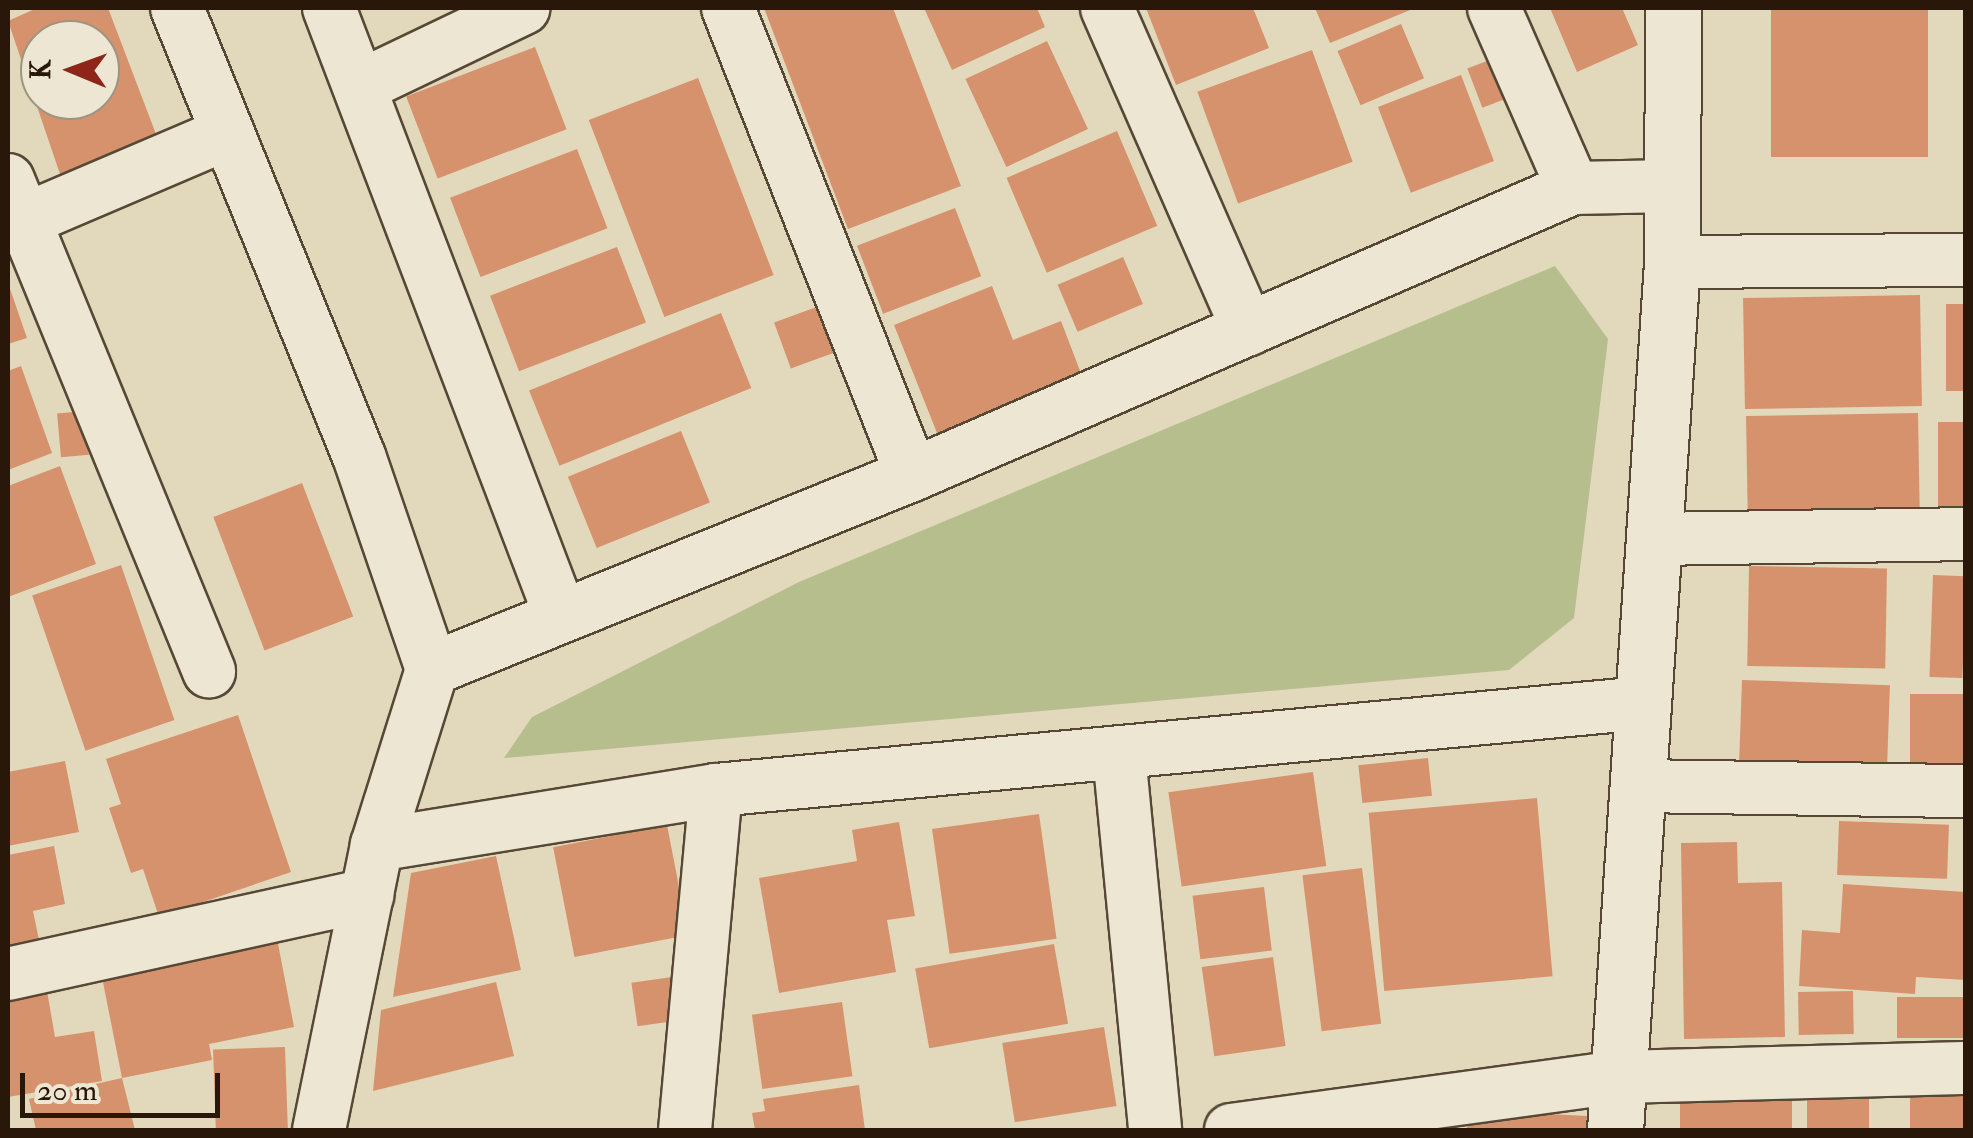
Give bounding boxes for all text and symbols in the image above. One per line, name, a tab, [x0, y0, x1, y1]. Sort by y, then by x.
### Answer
north arrow	[20, 20, 120, 120]
text: K	[24, 59, 59, 80]
scale bar	[25, 1053, 225, 1115]
text: 20 m	[37, 1072, 97, 1109]

